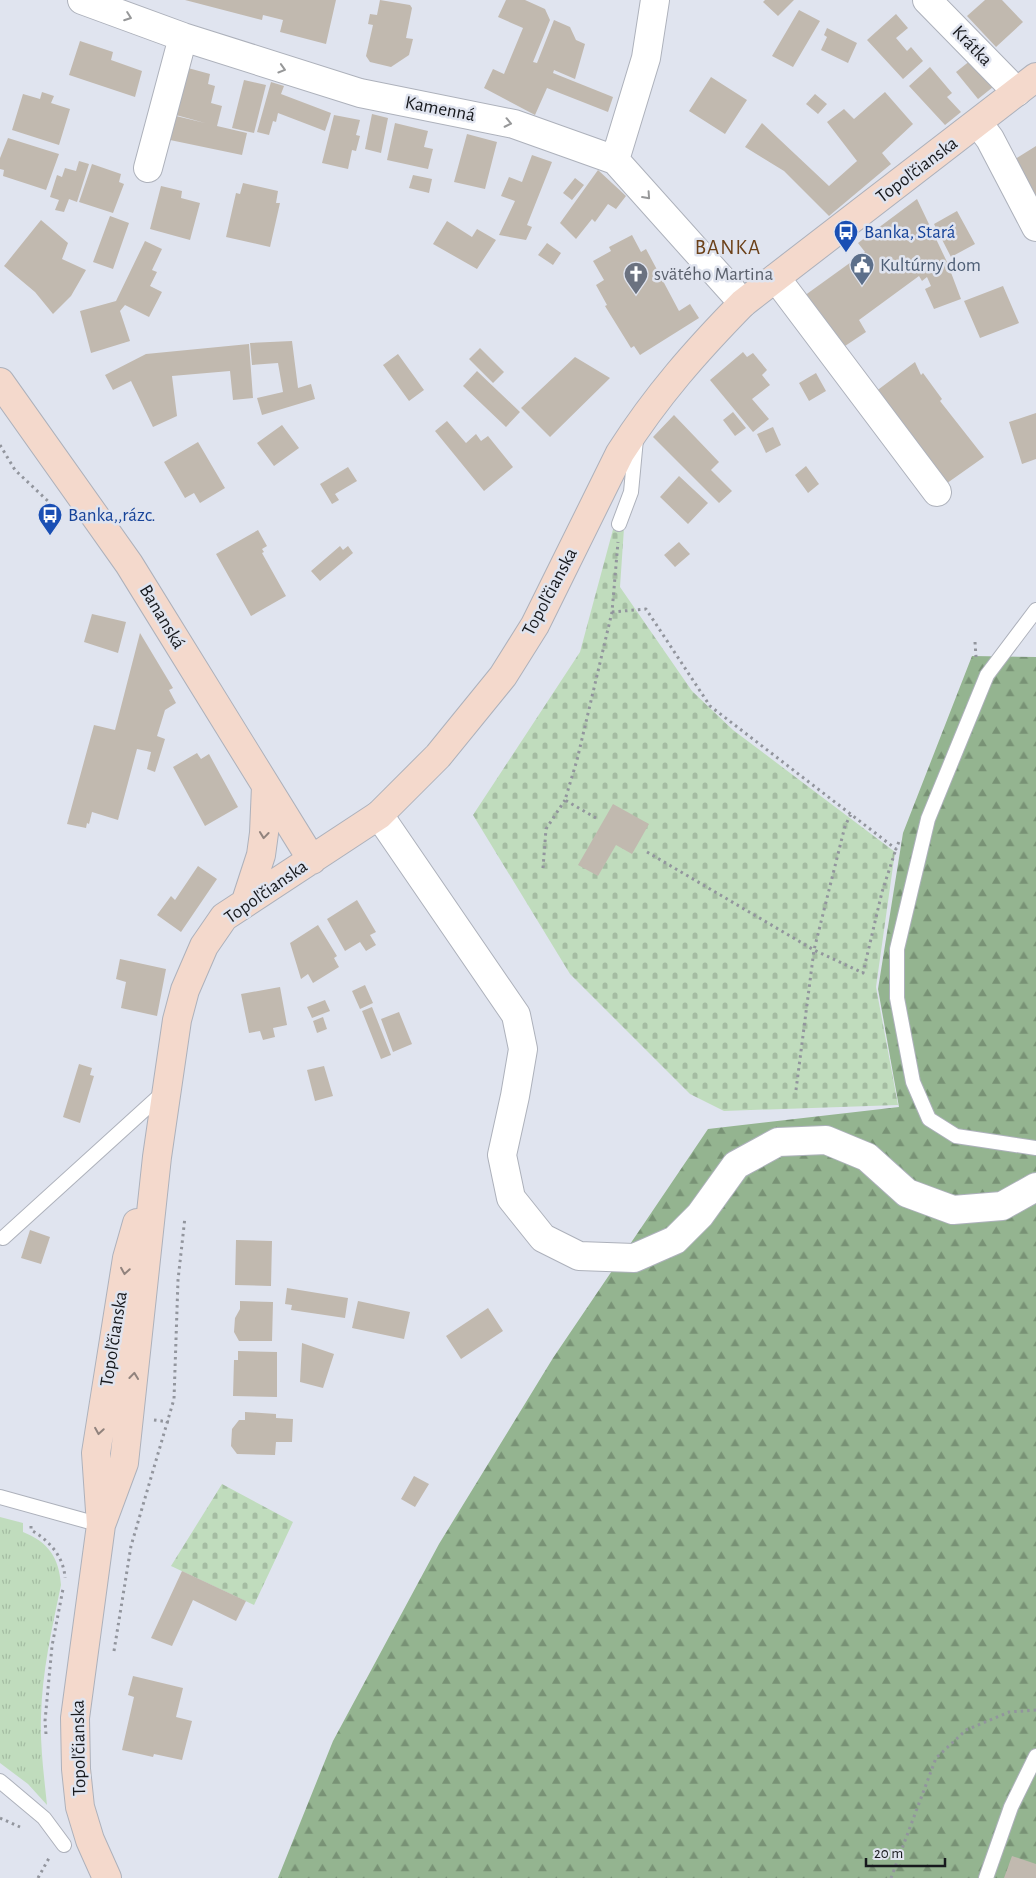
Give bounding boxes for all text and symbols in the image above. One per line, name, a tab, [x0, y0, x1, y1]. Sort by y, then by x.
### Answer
one-way arrow	[123, 11, 132, 21]
street label: Krátka	[948, 22, 996, 70]
one-way arrow	[277, 63, 286, 73]
street label: Kamenná	[403, 93, 477, 125]
one-way arrow	[503, 117, 512, 128]
street label: Topoľčianska	[873, 133, 961, 207]
one-way arrow	[641, 190, 650, 199]
bus stop icon: Banka, Stará	[833, 219, 859, 253]
place label: Banka, Stará	[864, 223, 956, 242]
district label: BANKA	[695, 237, 761, 258]
public building icon: Kultúrny dom	[849, 252, 875, 286]
place label: Kultúrny dom	[880, 256, 981, 275]
church icon: svätého Martina	[623, 261, 649, 295]
place label: svätého Martina	[654, 265, 773, 284]
bus stop icon: Banka,,rázc.	[37, 502, 63, 536]
place label: Banka,,rázc.	[68, 506, 156, 525]
street label: Topoľčianska	[519, 545, 581, 639]
street label: Bananská	[136, 582, 189, 653]
one-way arrow	[259, 831, 270, 839]
street label: Topoľčianska	[221, 856, 311, 927]
one-way arrow	[120, 1267, 130, 1275]
street label: Topoľčianska	[97, 1290, 131, 1388]
one-way arrow	[128, 1372, 139, 1380]
one-way arrow	[95, 1427, 105, 1436]
street label: Topoľčianska	[69, 1699, 89, 1796]
scale bar	[866, 1836, 945, 1868]
text: 20 m	[874, 1846, 903, 1861]

